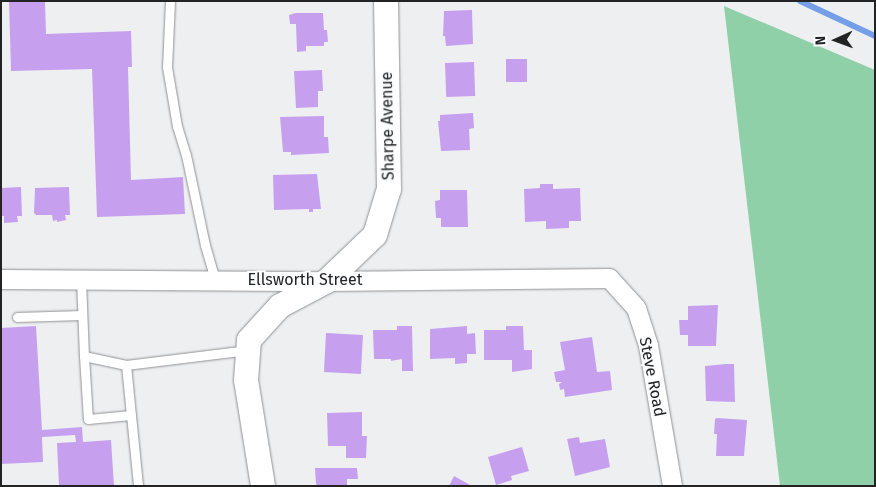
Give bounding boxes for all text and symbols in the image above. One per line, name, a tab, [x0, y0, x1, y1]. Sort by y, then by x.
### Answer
north arrow	[811, 15, 861, 65]
text: N	[812, 36, 829, 45]
street label: Sharpe Avenue	[377, 72, 399, 180]
street label: Ellsworth Street	[248, 270, 362, 290]
street label: Steve Road	[635, 336, 669, 418]

